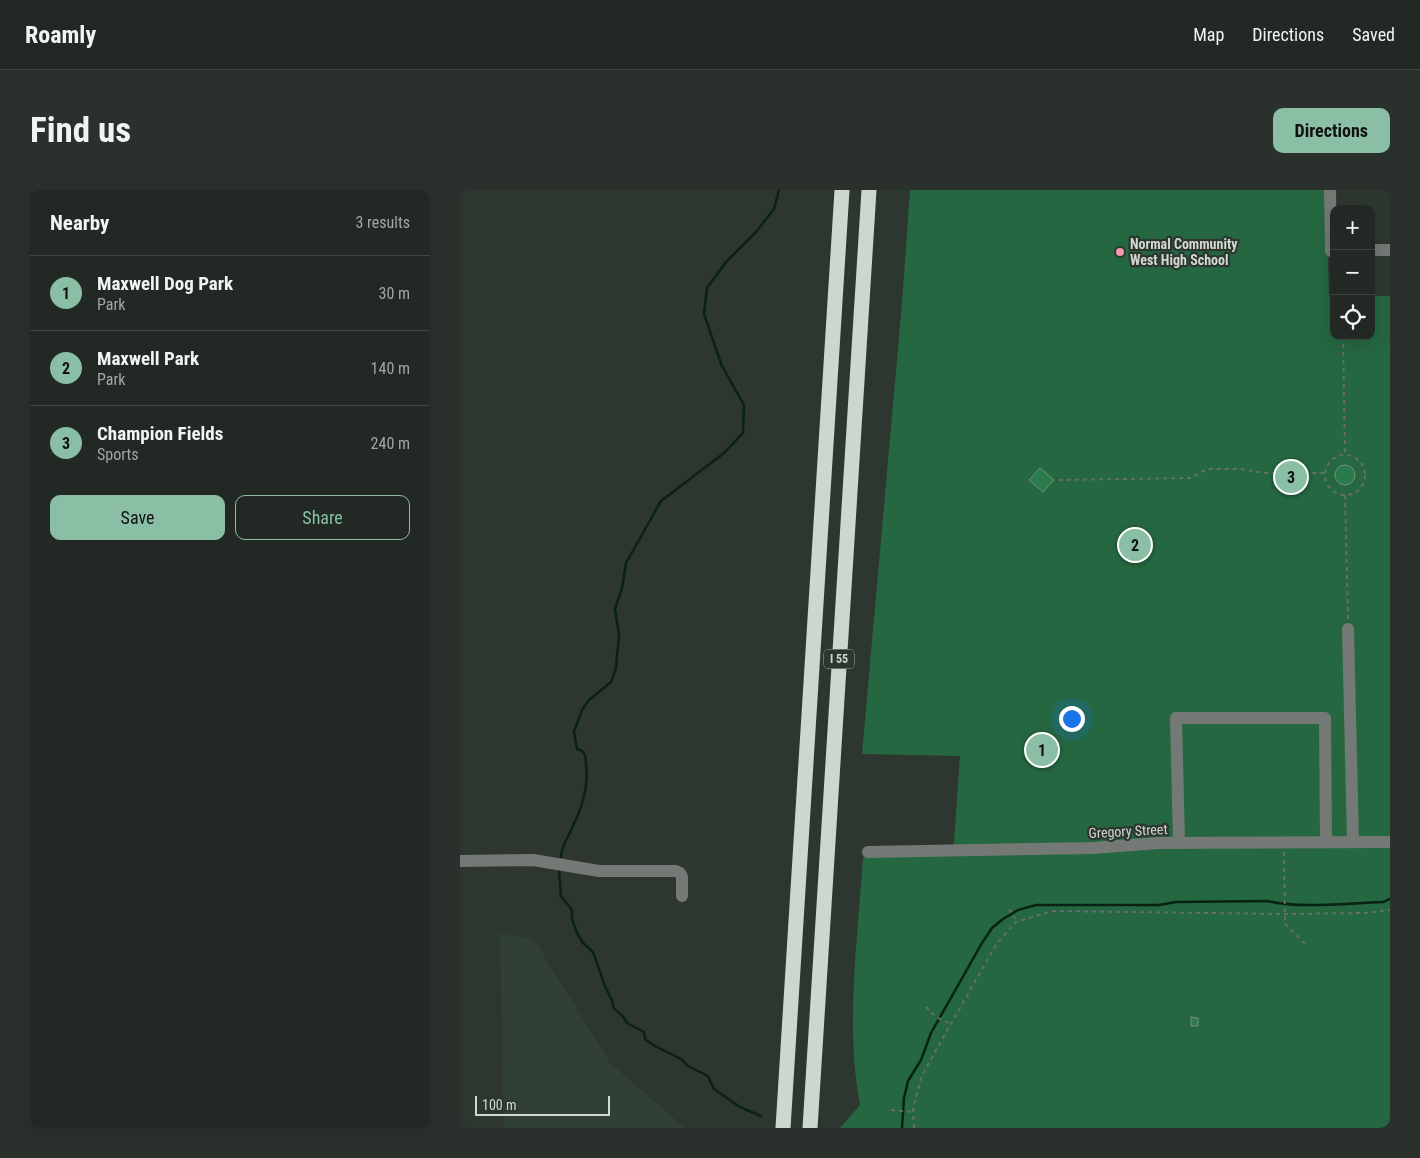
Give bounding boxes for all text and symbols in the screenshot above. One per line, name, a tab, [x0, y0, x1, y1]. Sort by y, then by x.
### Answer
text: Roamly	[25, 21, 96, 49]
text: Map	[1193, 24, 1224, 45]
text: Directions	[1252, 24, 1324, 45]
text: Saved	[1352, 24, 1395, 45]
button: Directions	[1273, 108, 1390, 153]
text: Find us	[30, 110, 131, 151]
map controls	[1330, 205, 1375, 340]
button: +	[1330, 205, 1375, 250]
text: Nearby	[50, 211, 109, 235]
text: 3 results	[355, 213, 410, 232]
place label: Normal Community West High School	[1130, 236, 1238, 268]
marker: Normal Community West High School	[1114, 246, 1126, 258]
button: −	[1330, 250, 1375, 295]
text: Maxwell Dog Park	[97, 272, 233, 295]
text: 1	[62, 284, 70, 303]
text: 30 m	[378, 284, 410, 303]
text: Park	[97, 295, 126, 314]
button: locate	[1330, 295, 1375, 340]
text: Maxwell Park	[97, 347, 199, 370]
text: 2	[62, 359, 70, 378]
text: 140 m	[371, 359, 410, 378]
text: Park	[97, 370, 126, 389]
text: Champion Fields	[97, 422, 223, 445]
text: 3	[62, 434, 70, 453]
text: 240 m	[371, 434, 410, 453]
text: Sports	[97, 445, 139, 464]
pin: 3	[1275, 458, 1307, 496]
button: Save	[50, 495, 225, 540]
button: Share	[235, 495, 410, 540]
pin: 2	[1119, 526, 1151, 564]
road number: I 55	[824, 649, 854, 668]
your location	[1059, 706, 1085, 732]
pin: 1	[1026, 731, 1058, 769]
street label: Gregory Street	[1088, 821, 1168, 841]
scale bar	[475, 1093, 610, 1116]
text: 100 m	[482, 1097, 517, 1113]

